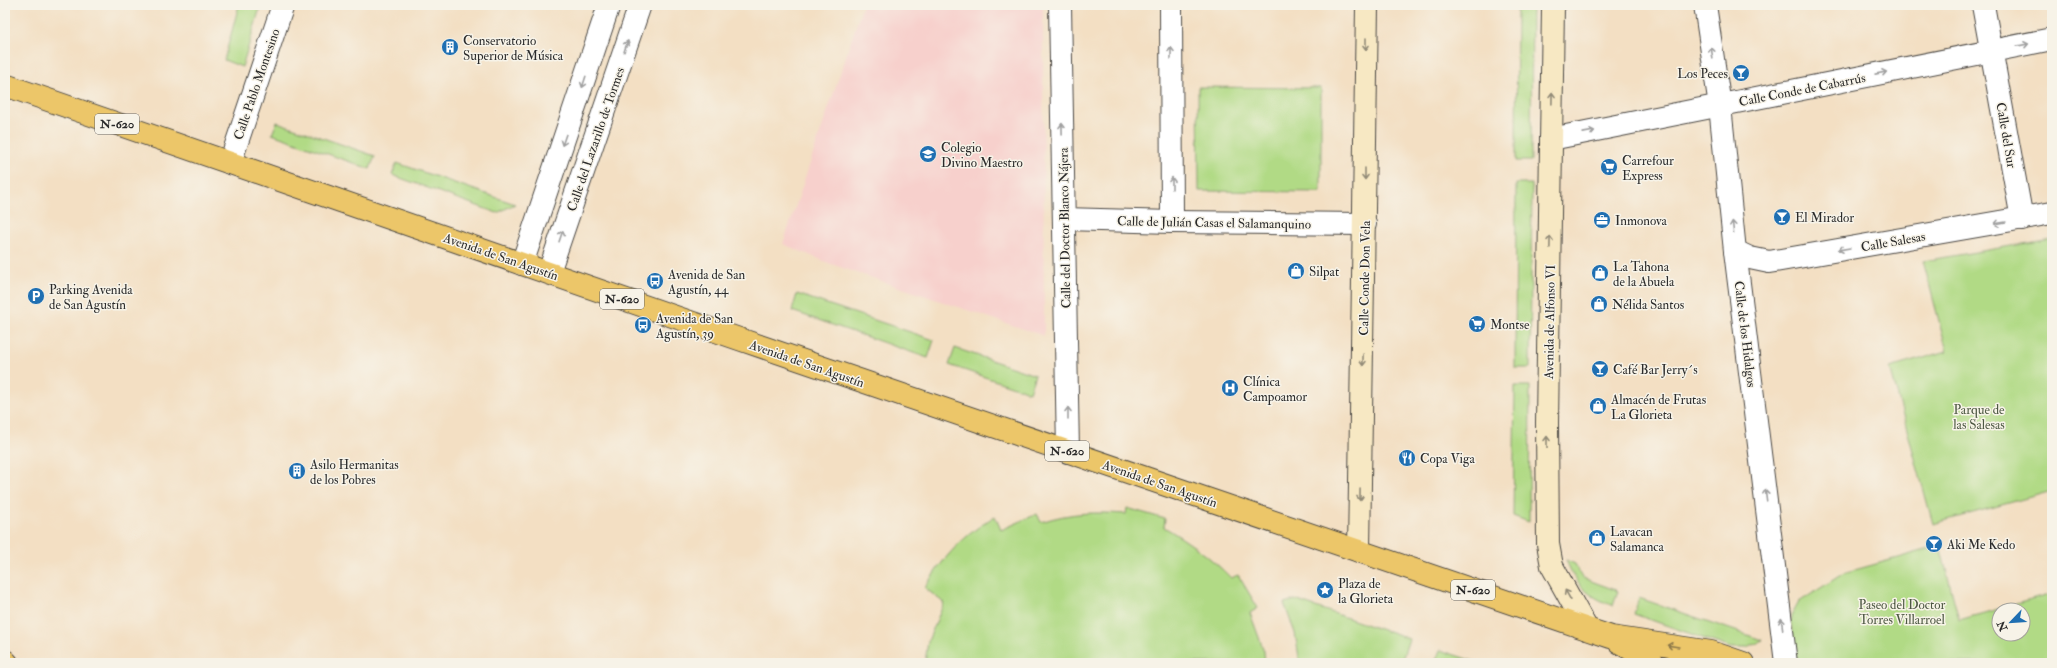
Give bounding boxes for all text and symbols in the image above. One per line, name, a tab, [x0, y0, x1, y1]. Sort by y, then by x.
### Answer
street label: Calle Pablo Montesino	[230, 27, 283, 142]
place label: Conservatorio Superior de Música	[463, 33, 564, 65]
building icon: Conservatorio Superior de Música	[440, 37, 460, 57]
one-way arrow	[1362, 37, 1370, 50]
one-way arrow	[2016, 40, 2029, 48]
one-way arrow	[623, 41, 631, 53]
one-way arrow	[1167, 47, 1175, 60]
one-way arrow	[1708, 47, 1716, 60]
bar icon: Los Peces	[1731, 63, 1751, 83]
street label: Calle del Lazarillo de Tormes	[564, 65, 628, 213]
place label: Los Peces	[1677, 66, 1729, 82]
one-way arrow	[1875, 69, 1888, 77]
street label: Calle Conde de Cabarrús	[1738, 70, 1867, 110]
one-way arrow	[579, 76, 587, 88]
one-way arrow	[1548, 92, 1556, 105]
street label: Calle del Sur	[1992, 101, 2020, 169]
road number: N-620	[95, 114, 139, 134]
one-way arrow	[1058, 123, 1066, 136]
one-way arrow	[1582, 127, 1595, 135]
one-way arrow	[560, 133, 567, 146]
place label: Colegio Divino Maestro	[941, 140, 1023, 171]
school or university icon: Colegio Divino Maestro	[918, 144, 938, 164]
street label: Calle del Doctor Blanco Nájera	[1056, 147, 1074, 309]
place label: Carrefour Express	[1622, 153, 1674, 185]
supermarket icon: Carrefour Express	[1599, 157, 1619, 177]
one-way arrow	[1361, 167, 1369, 180]
one-way arrow	[1168, 177, 1176, 190]
bar icon: El Mirador	[1772, 207, 1792, 227]
office icon: Inmonova	[1592, 210, 1612, 230]
place label: El Mirador	[1795, 210, 1854, 226]
street label: Calle de Julián Casas el Salamanquino	[1117, 213, 1311, 233]
place label: Inmonova	[1615, 213, 1668, 229]
one-way arrow	[1994, 219, 2007, 227]
street label: Calle Conde Don Vela	[1356, 220, 1374, 336]
one-way arrow	[1729, 221, 1737, 234]
street label: Calle Salesas	[1860, 228, 1927, 256]
street label: Avenida de San Agustín	[440, 229, 560, 284]
one-way arrow	[558, 230, 566, 242]
one-way arrow	[1546, 236, 1554, 249]
one-way arrow	[1838, 245, 1851, 253]
place label: La Tahona de la Abuela	[1613, 259, 1675, 290]
shop icon: Silpat	[1286, 261, 1306, 281]
shop icon: La Tahona de la Abuela	[1590, 263, 1610, 283]
place label: Silpat	[1309, 264, 1339, 281]
street label: Avenida de Alfonso VI	[1541, 265, 1559, 380]
place label: Avenida de San Agustín, 44	[667, 267, 746, 298]
bus stop icon: Avenida de San Agustín, 44	[645, 271, 665, 291]
street label: Calle de los Hidalgos	[1731, 280, 1760, 389]
place label: Parking Avenida de San Agustín	[49, 282, 133, 313]
parking icon: Parking Avenida de San Agustín	[26, 286, 46, 306]
road number: N-620	[600, 289, 644, 309]
shop icon: Nélida Santos	[1589, 294, 1609, 314]
place label: Nélida Santos	[1612, 297, 1685, 313]
place label: Avenida de San Agustín, 39	[655, 311, 734, 342]
supermarket icon: Montse	[1467, 314, 1487, 334]
bus stop icon: Avenida de San Agustín, 39	[633, 315, 653, 335]
place label: Montse	[1490, 317, 1530, 333]
street label: Avenida de San Agustín	[746, 336, 866, 391]
one-way arrow	[1359, 353, 1366, 366]
bar icon: Café Bar Jerry´s	[1590, 359, 1610, 379]
place label: Café Bar Jerry´s	[1613, 362, 1698, 379]
place label: Clínica Campoamor	[1243, 374, 1307, 406]
hospital icon: Clínica Campoamor	[1220, 378, 1240, 398]
place label: Almacén de Frutas La Glorieta	[1610, 392, 1707, 423]
shop icon: Almacén de Frutas La Glorieta	[1588, 396, 1608, 416]
park label: Parque de las Salesas	[1953, 402, 2005, 433]
one-way arrow	[1064, 407, 1072, 420]
one-way arrow	[1543, 436, 1551, 449]
road number: N-620	[1045, 441, 1089, 461]
restaurant icon: Copa Viga	[1397, 448, 1417, 468]
place label: Copa Viga	[1420, 451, 1475, 468]
street label: Avenida de San Agustín	[1099, 456, 1219, 511]
place label: Asilo Hermanitas de los Pobres	[309, 457, 399, 488]
building icon: Asilo Hermanitas de los Pobres	[287, 461, 307, 481]
one-way arrow	[1356, 488, 1364, 501]
one-way arrow	[1762, 489, 1770, 502]
place label: Lavacan Salamanca	[1610, 524, 1665, 555]
shop icon: Lavacan Salamanca	[1587, 528, 1607, 548]
bar icon: Aki Me Kedo	[1924, 534, 1944, 554]
place label: Aki Me Kedo	[1946, 537, 2015, 553]
place label: Plaza de la Glorieta	[1338, 576, 1394, 607]
place icon: Plaza de la Glorieta	[1315, 580, 1335, 600]
road number: N-620	[1451, 580, 1495, 600]
one-way arrow	[1564, 590, 1572, 602]
park label: Paseo del Doctor Torres Villarroel	[1859, 597, 1946, 628]
north arrow	[1991, 602, 2031, 642]
one-way arrow	[1778, 618, 1786, 631]
text: N	[1994, 618, 2011, 634]
one-way arrow	[1666, 642, 1679, 650]

